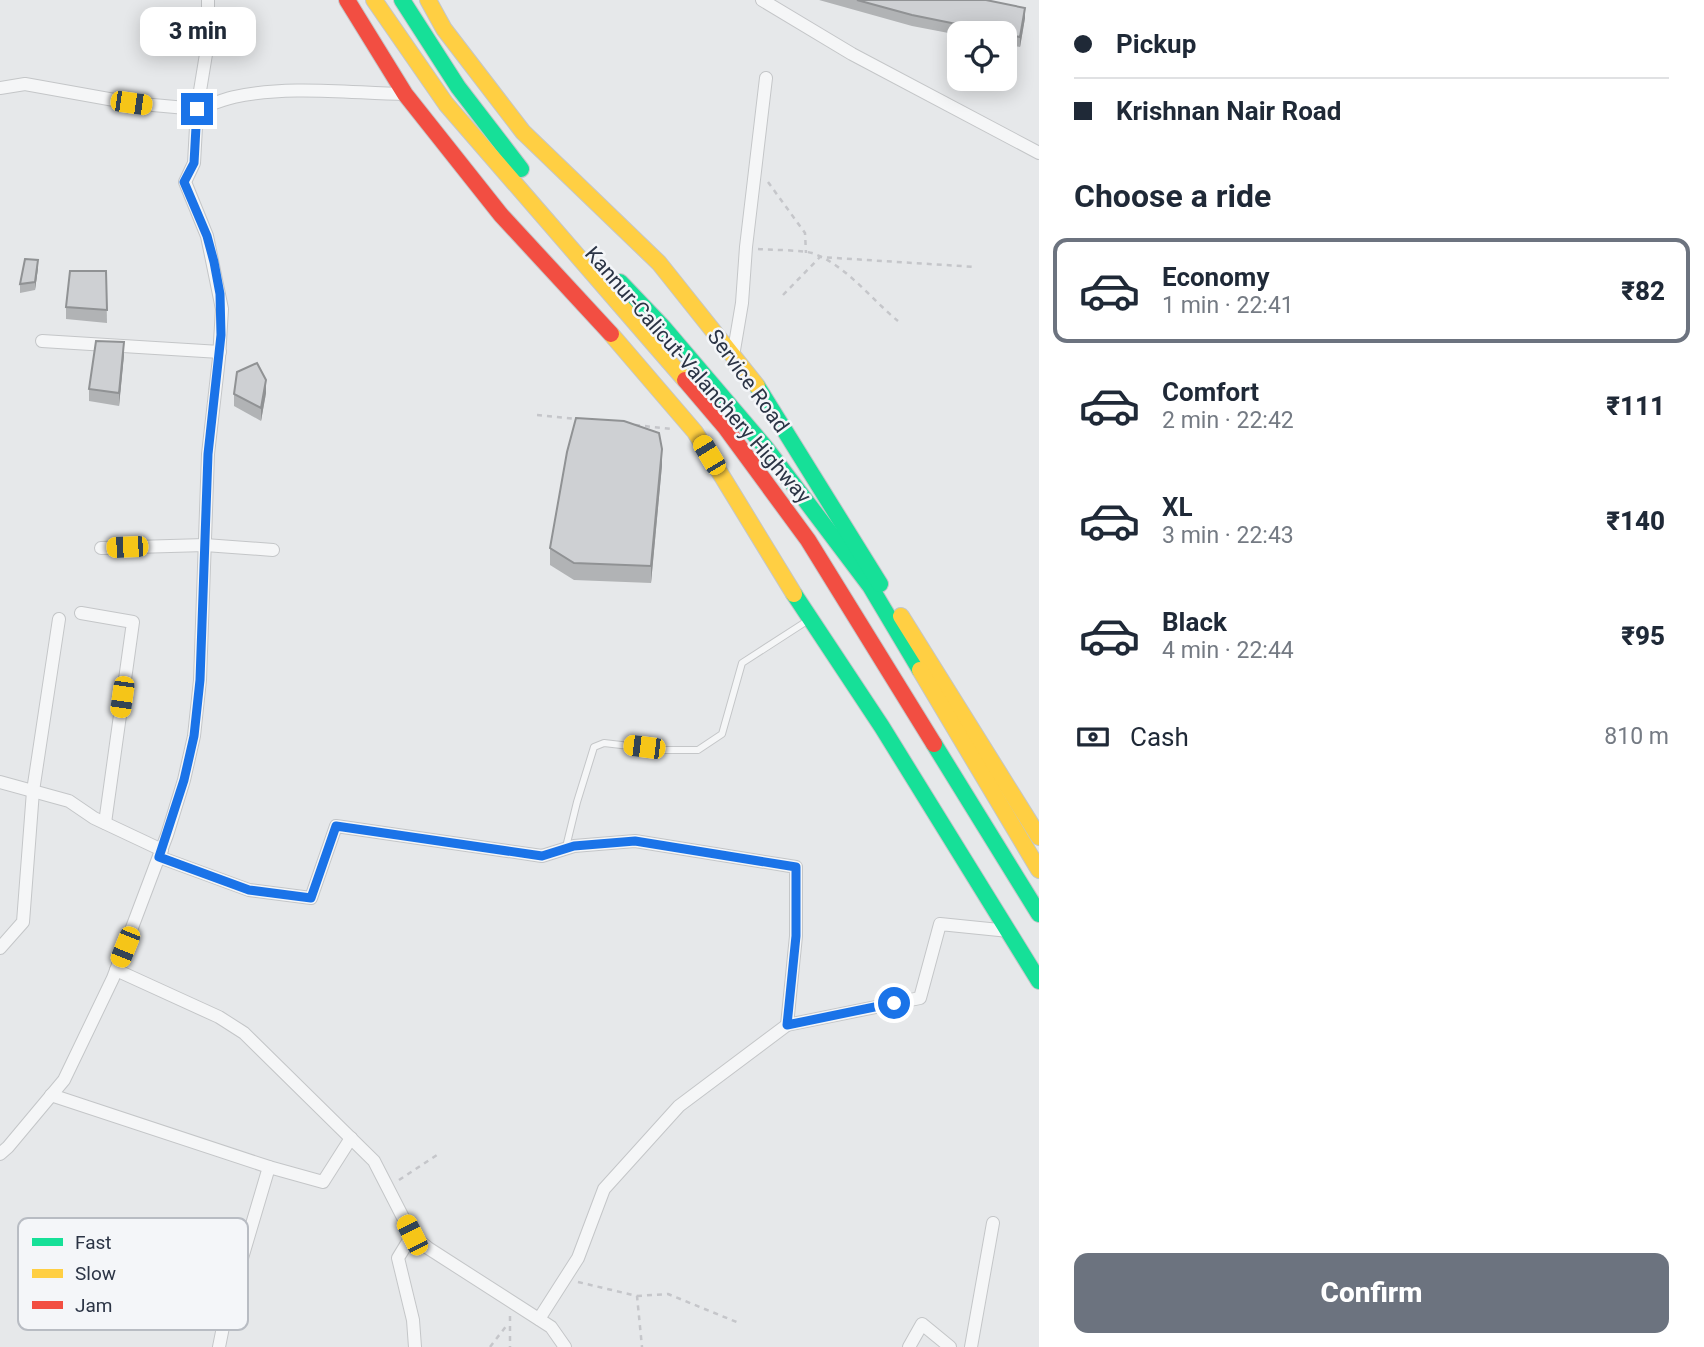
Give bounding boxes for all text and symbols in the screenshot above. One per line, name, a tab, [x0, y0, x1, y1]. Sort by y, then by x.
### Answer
callout: 3 min	[139, 7, 255, 56]
text: 3 min	[169, 18, 227, 45]
map controls	[947, 21, 1017, 91]
button: locate	[947, 21, 1017, 91]
text: Pickup	[1116, 29, 1196, 59]
car	[109, 90, 154, 116]
route end	[181, 93, 213, 125]
text: Krishnan Nair Road	[1116, 96, 1341, 126]
text: Choose a ride	[1074, 177, 1271, 215]
street label: Kannur-Calicut-Valanchery Highway	[580, 242, 816, 508]
icon: car	[1078, 259, 1141, 322]
text: Economy	[1162, 262, 1269, 292]
text: ₹82	[1621, 276, 1665, 306]
text: 1 min · 22:41	[1162, 292, 1294, 319]
street label: Service Road	[703, 325, 793, 437]
icon: car	[1078, 374, 1141, 437]
text: Comfort	[1162, 377, 1259, 407]
text: ₹111	[1606, 391, 1665, 421]
text: 2 min · 22:42	[1162, 407, 1294, 434]
car	[690, 432, 729, 478]
icon: car	[1078, 489, 1141, 552]
text: XL	[1162, 492, 1193, 522]
text: ₹140	[1606, 506, 1665, 536]
text: 3 min · 22:43	[1162, 522, 1294, 549]
car	[106, 536, 149, 558]
icon: car	[1078, 604, 1141, 667]
text: Black	[1162, 607, 1227, 637]
text: ₹95	[1621, 621, 1665, 651]
text: 4 min · 22:44	[1162, 637, 1294, 664]
car	[109, 675, 136, 719]
icon: cash	[1074, 718, 1112, 756]
text: Cash	[1130, 722, 1189, 752]
text: 810 m	[1604, 723, 1669, 750]
car	[622, 734, 667, 760]
car	[108, 924, 143, 970]
route start	[878, 987, 910, 1019]
car	[394, 1212, 431, 1258]
legend	[18, 1218, 248, 1330]
text: Fast	[75, 1231, 112, 1254]
button: Confirm	[1074, 1253, 1669, 1333]
text: Slow	[75, 1262, 116, 1285]
text: Jam	[75, 1294, 112, 1317]

